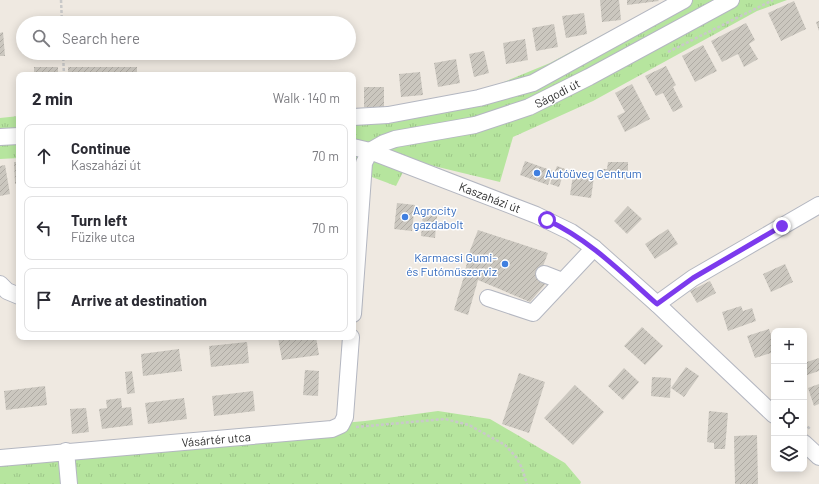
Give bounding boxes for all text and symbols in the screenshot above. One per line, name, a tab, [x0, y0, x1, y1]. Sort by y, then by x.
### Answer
search box	[16, 16, 356, 60]
icon: search	[30, 27, 52, 49]
text: Search here	[62, 29, 140, 47]
street label: Ságodi út	[532, 76, 582, 110]
text: 2 min	[32, 88, 73, 108]
text: Walk · 140 m	[273, 90, 340, 106]
text: Continue	[71, 139, 131, 157]
icon: ahead	[33, 145, 55, 167]
text: 70 m	[312, 148, 339, 164]
text: Kaszaházi út	[71, 157, 141, 173]
place label: Autóüveg Centrum	[545, 166, 642, 180]
marker: Autóüveg Centrum	[532, 168, 542, 178]
street label: Kaszaházi út	[457, 179, 523, 215]
place label: Agrocity gazdabolt	[413, 203, 464, 231]
text: Turn left	[71, 211, 127, 229]
route start	[538, 211, 556, 229]
marker: Agrocity gazdabolt	[400, 212, 410, 222]
icon: left	[33, 217, 55, 239]
route end	[773, 217, 791, 235]
text: 70 m	[312, 220, 339, 236]
text: Füzike utca	[71, 229, 135, 245]
place label: Karmacsi Gumi- és Futóműszerviz	[406, 250, 497, 278]
marker: Karmacsi Gumi- és Futóműszerviz	[500, 259, 510, 269]
icon: arrive	[33, 289, 55, 311]
text: Arrive at destination	[71, 291, 207, 309]
map controls	[771, 328, 807, 472]
button: +	[771, 328, 807, 364]
button: −	[771, 364, 807, 400]
button: locate	[771, 400, 807, 436]
street label: Vásártér utca	[181, 429, 251, 449]
button: layers	[771, 436, 807, 472]

